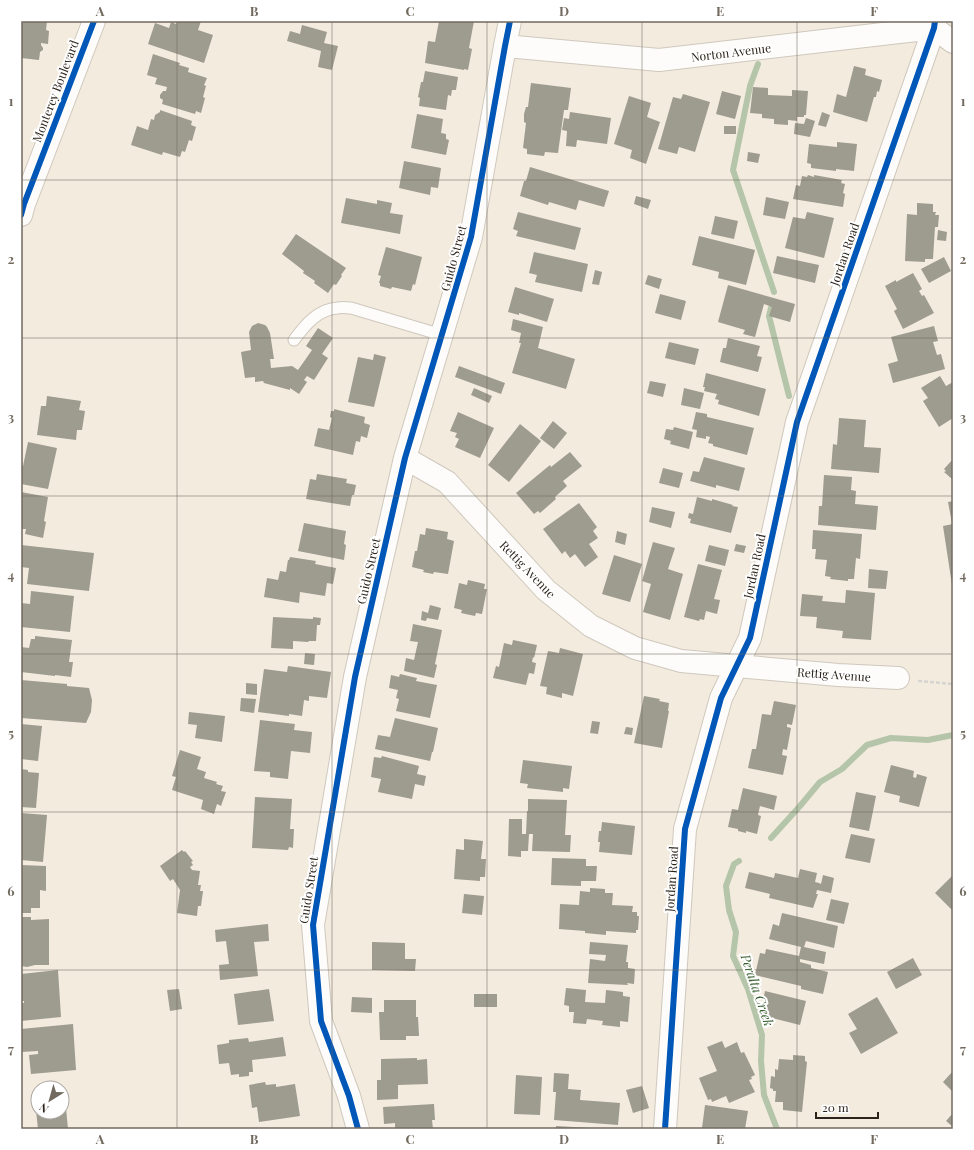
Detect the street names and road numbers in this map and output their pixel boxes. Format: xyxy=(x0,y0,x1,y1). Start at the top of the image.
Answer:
street label: Monterey Boulevard xyxy=(28,38,82,144)
street label: Norton Avenue xyxy=(690,39,772,65)
street label: Jordan Road xyxy=(825,220,862,289)
street label: Guido Street xyxy=(437,223,470,293)
street label: Jordan Road xyxy=(739,532,769,601)
street label: Guido Street xyxy=(353,535,384,606)
street label: Rettig Avenue xyxy=(497,537,559,601)
street label: Rettig Avenue xyxy=(797,663,871,685)
street label: Jordan Road xyxy=(661,846,681,913)
street label: Guido Street xyxy=(295,855,321,925)

